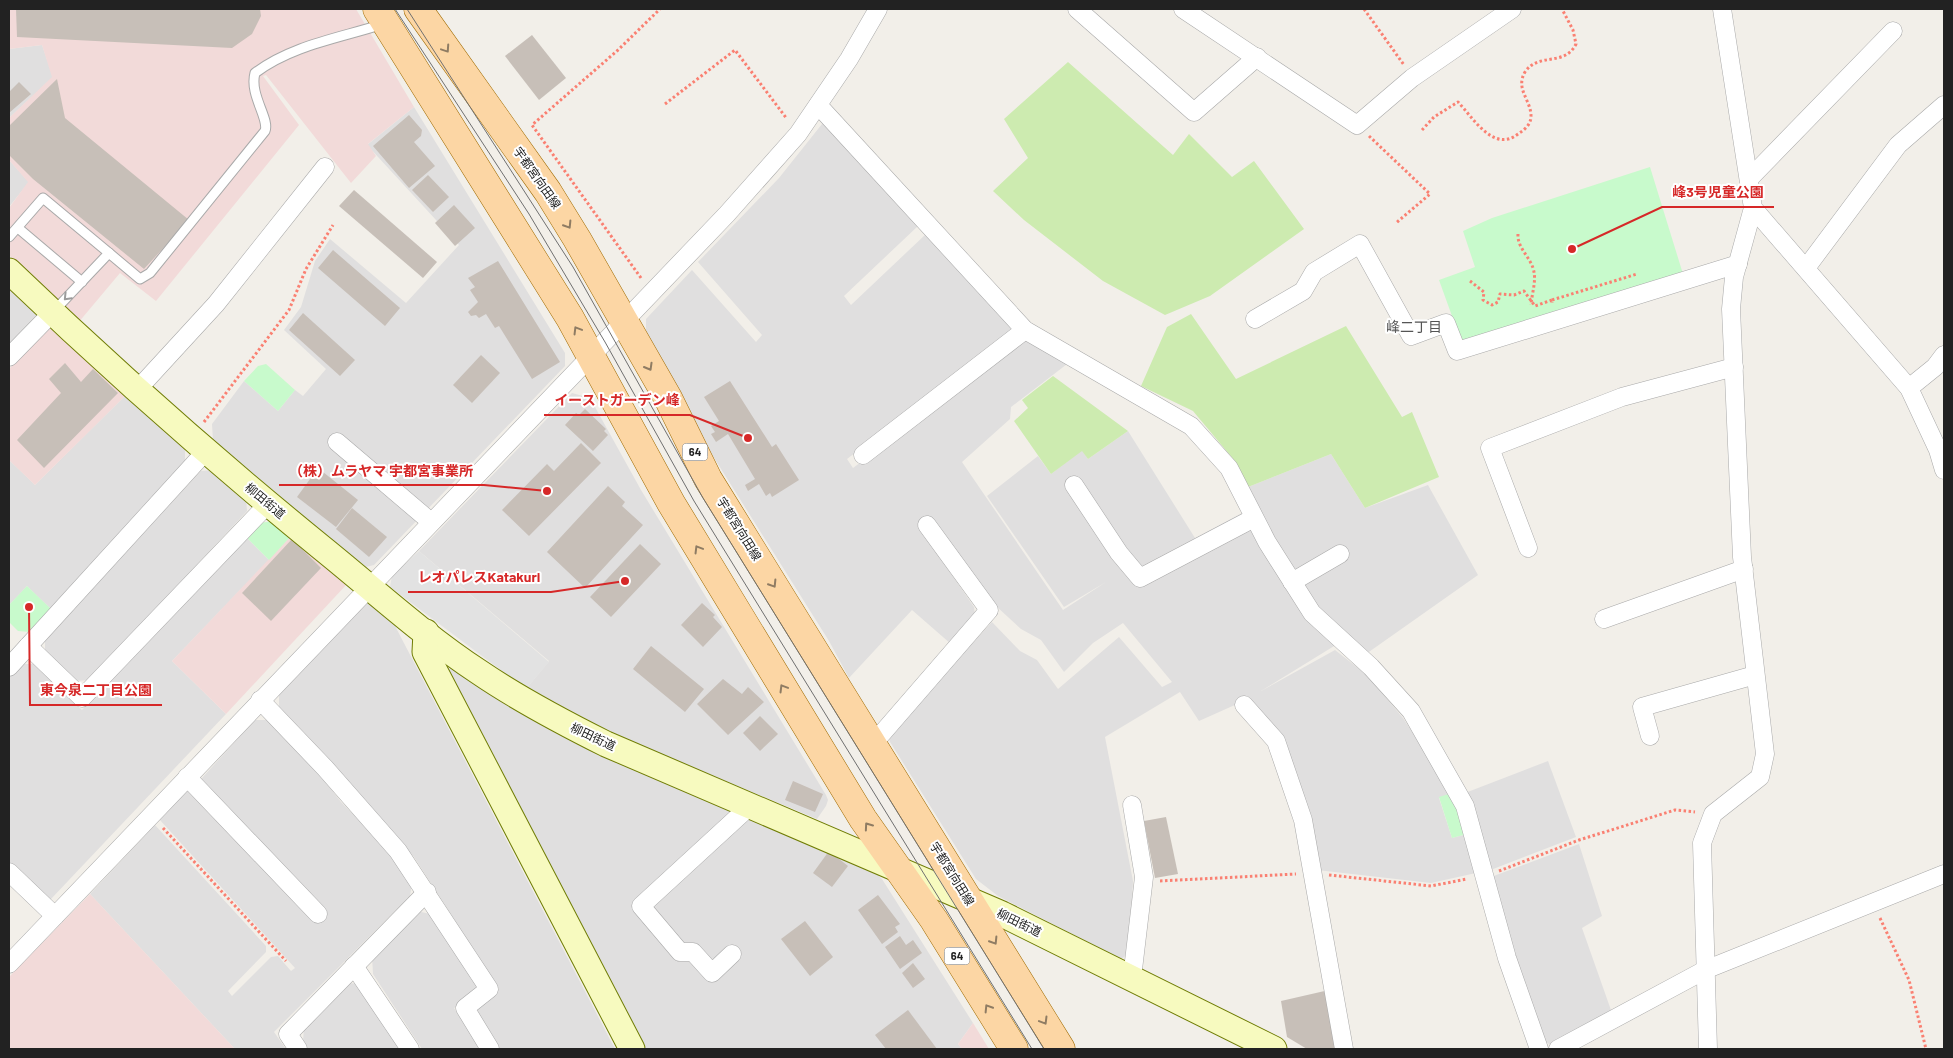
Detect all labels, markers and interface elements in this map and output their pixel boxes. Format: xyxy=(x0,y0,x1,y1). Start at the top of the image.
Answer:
one-way arrow xyxy=(440,43,449,53)
street label: 宇都宮向田線 xyxy=(511,144,564,211)
callout: 峰3号児童公園 xyxy=(1662,178,1774,207)
text: 峰3号児童公園 xyxy=(1672,183,1764,200)
one-way arrow xyxy=(562,220,572,229)
one-way arrow xyxy=(64,292,73,301)
district label: 峰二丁目 xyxy=(1386,318,1442,335)
one-way arrow xyxy=(574,327,584,336)
one-way arrow xyxy=(643,361,653,370)
callout: イーストガーデン峰 xyxy=(544,386,690,415)
text: イーストガーデン峰 xyxy=(554,391,680,408)
road number: 64 xyxy=(682,444,708,461)
callout: （株）ムラヤマ 宇都宮事業所 xyxy=(279,456,484,485)
text: （株）ムラヤマ 宇都宮事業所 xyxy=(289,462,473,479)
street label: 柳田街道 xyxy=(243,479,289,521)
street label: 宇都宮向田線 xyxy=(715,494,765,563)
one-way arrow xyxy=(695,545,705,554)
callout: レオパレスKatakuri xyxy=(408,563,551,592)
text: レオパレスKatakuri xyxy=(418,568,540,585)
one-way arrow xyxy=(766,578,776,587)
callout: 東今泉二丁目公園 xyxy=(30,676,162,705)
text: 東今泉二丁目公園 xyxy=(40,681,152,698)
one-way arrow xyxy=(779,684,789,693)
street label: 柳田街道 xyxy=(569,720,618,753)
one-way arrow xyxy=(865,822,874,832)
street label: 宇都宮向田線 xyxy=(928,839,978,908)
street label: 柳田街道 xyxy=(995,905,1044,939)
one-way arrow xyxy=(987,935,997,944)
road number: 64 xyxy=(944,948,970,964)
one-way arrow xyxy=(985,1004,995,1013)
one-way arrow xyxy=(1037,1016,1047,1025)

